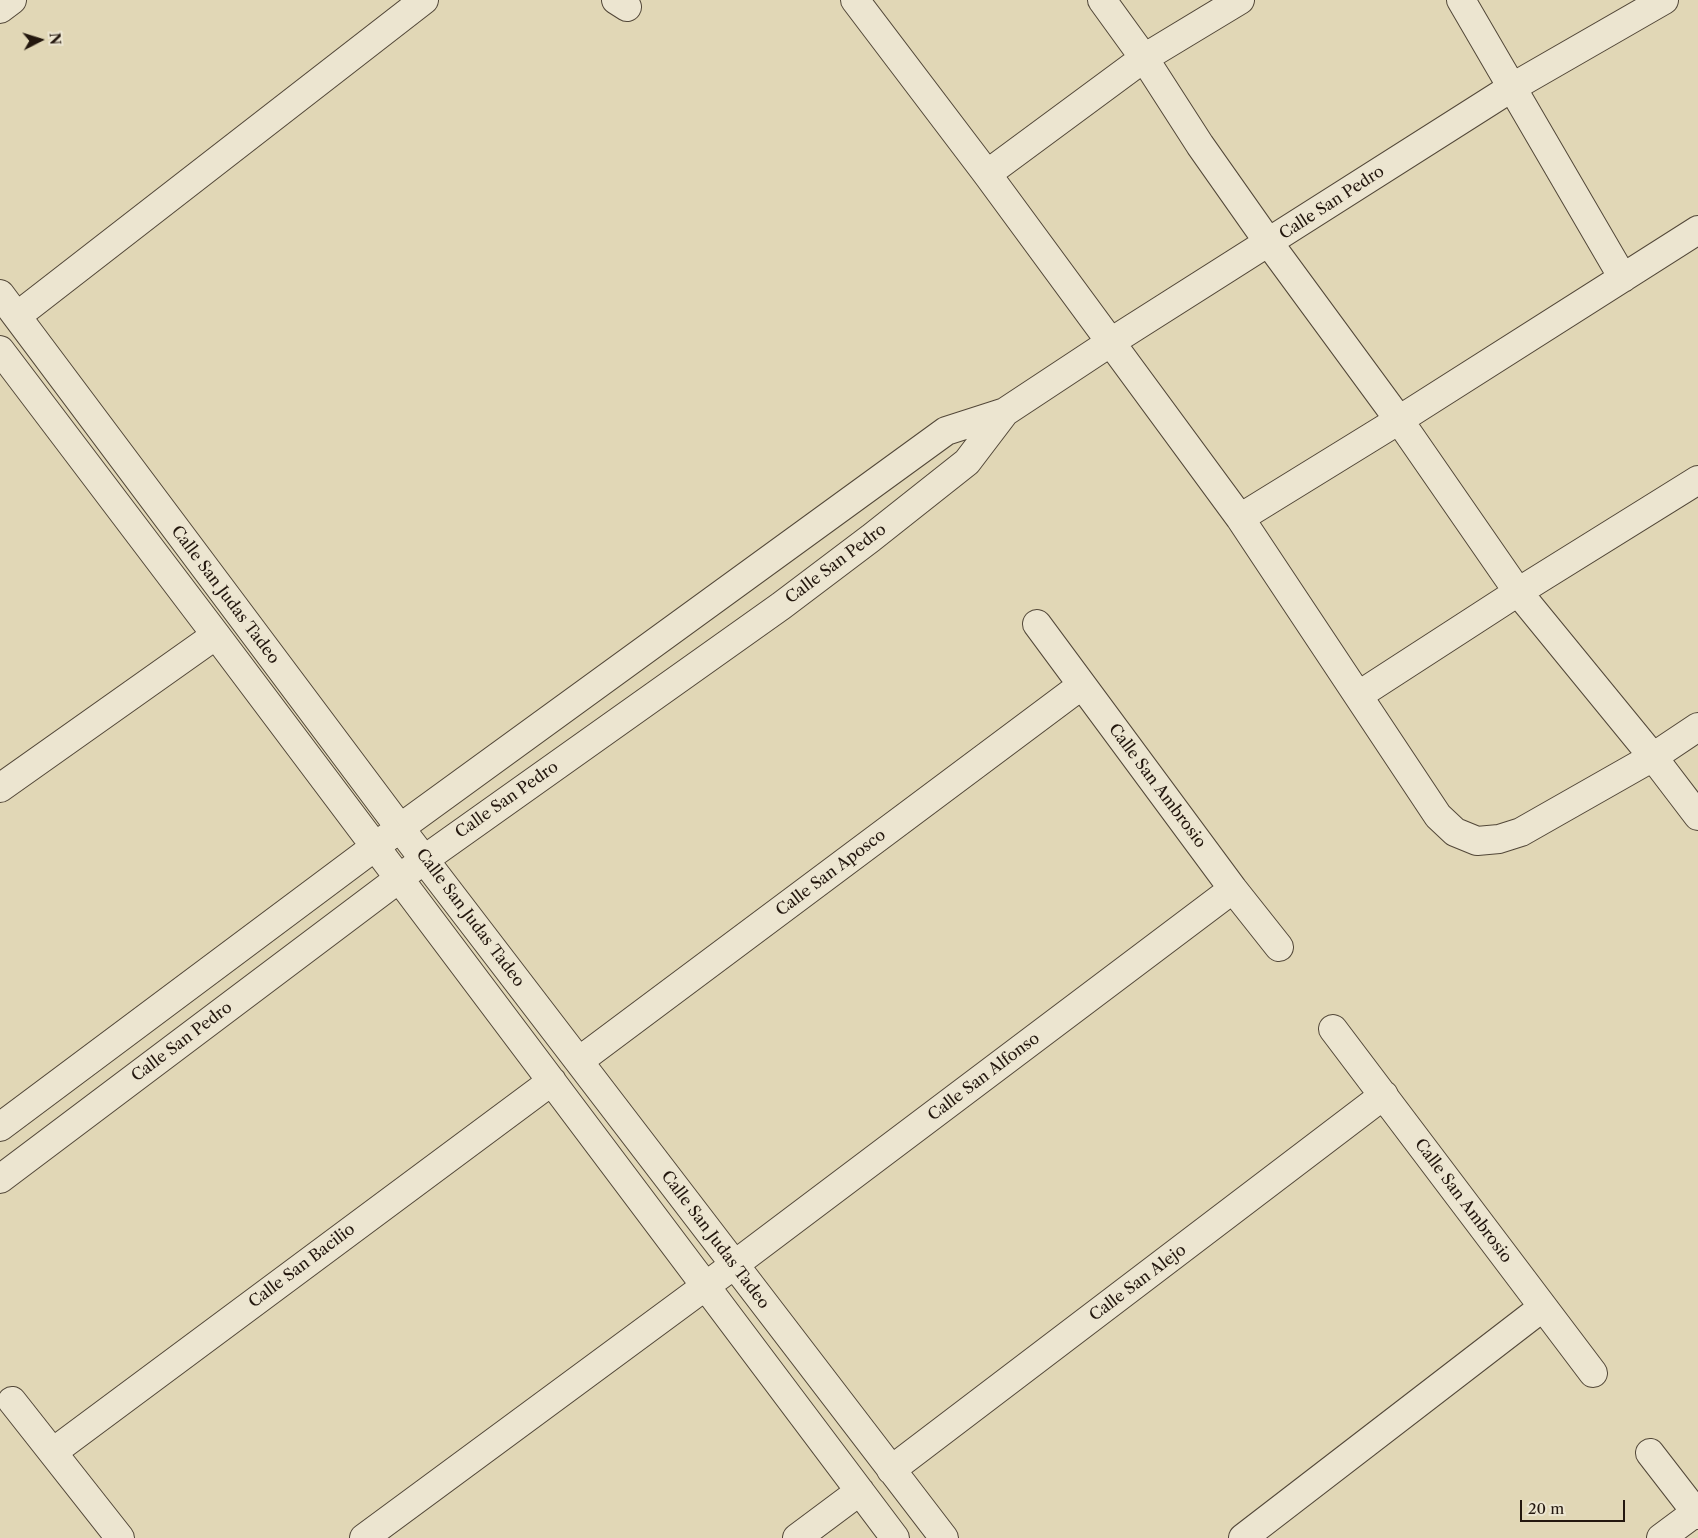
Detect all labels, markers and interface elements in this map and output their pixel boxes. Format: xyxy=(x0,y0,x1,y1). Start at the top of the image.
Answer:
north arrow xyxy=(15,15,65,65)
text: N xyxy=(45,32,64,46)
street label: Calle San Pedro xyxy=(1276,162,1388,244)
street label: Calle San Pedro xyxy=(782,520,890,608)
street label: Calle San Judas Tadeo xyxy=(167,522,283,668)
street label: Calle San Ambrosio xyxy=(1104,720,1210,852)
street label: Calle San Pedro xyxy=(452,757,562,843)
street label: Calle San Aposco xyxy=(772,825,890,921)
street label: Calle San Judas Tadeo xyxy=(412,845,528,991)
street label: Calle San Pedro xyxy=(128,998,236,1086)
street label: Calle San Alfonso xyxy=(925,1029,1043,1125)
street label: Calle San Ambrosio xyxy=(1410,1135,1516,1267)
street label: Calle San Judas Tadeo xyxy=(657,1167,773,1313)
street label: Calle San Bacilio xyxy=(245,1220,359,1312)
street label: Calle San Alejo xyxy=(1086,1241,1190,1325)
scale bar xyxy=(1523,1490,1628,1522)
text: 20 m xyxy=(1528,1499,1564,1518)

